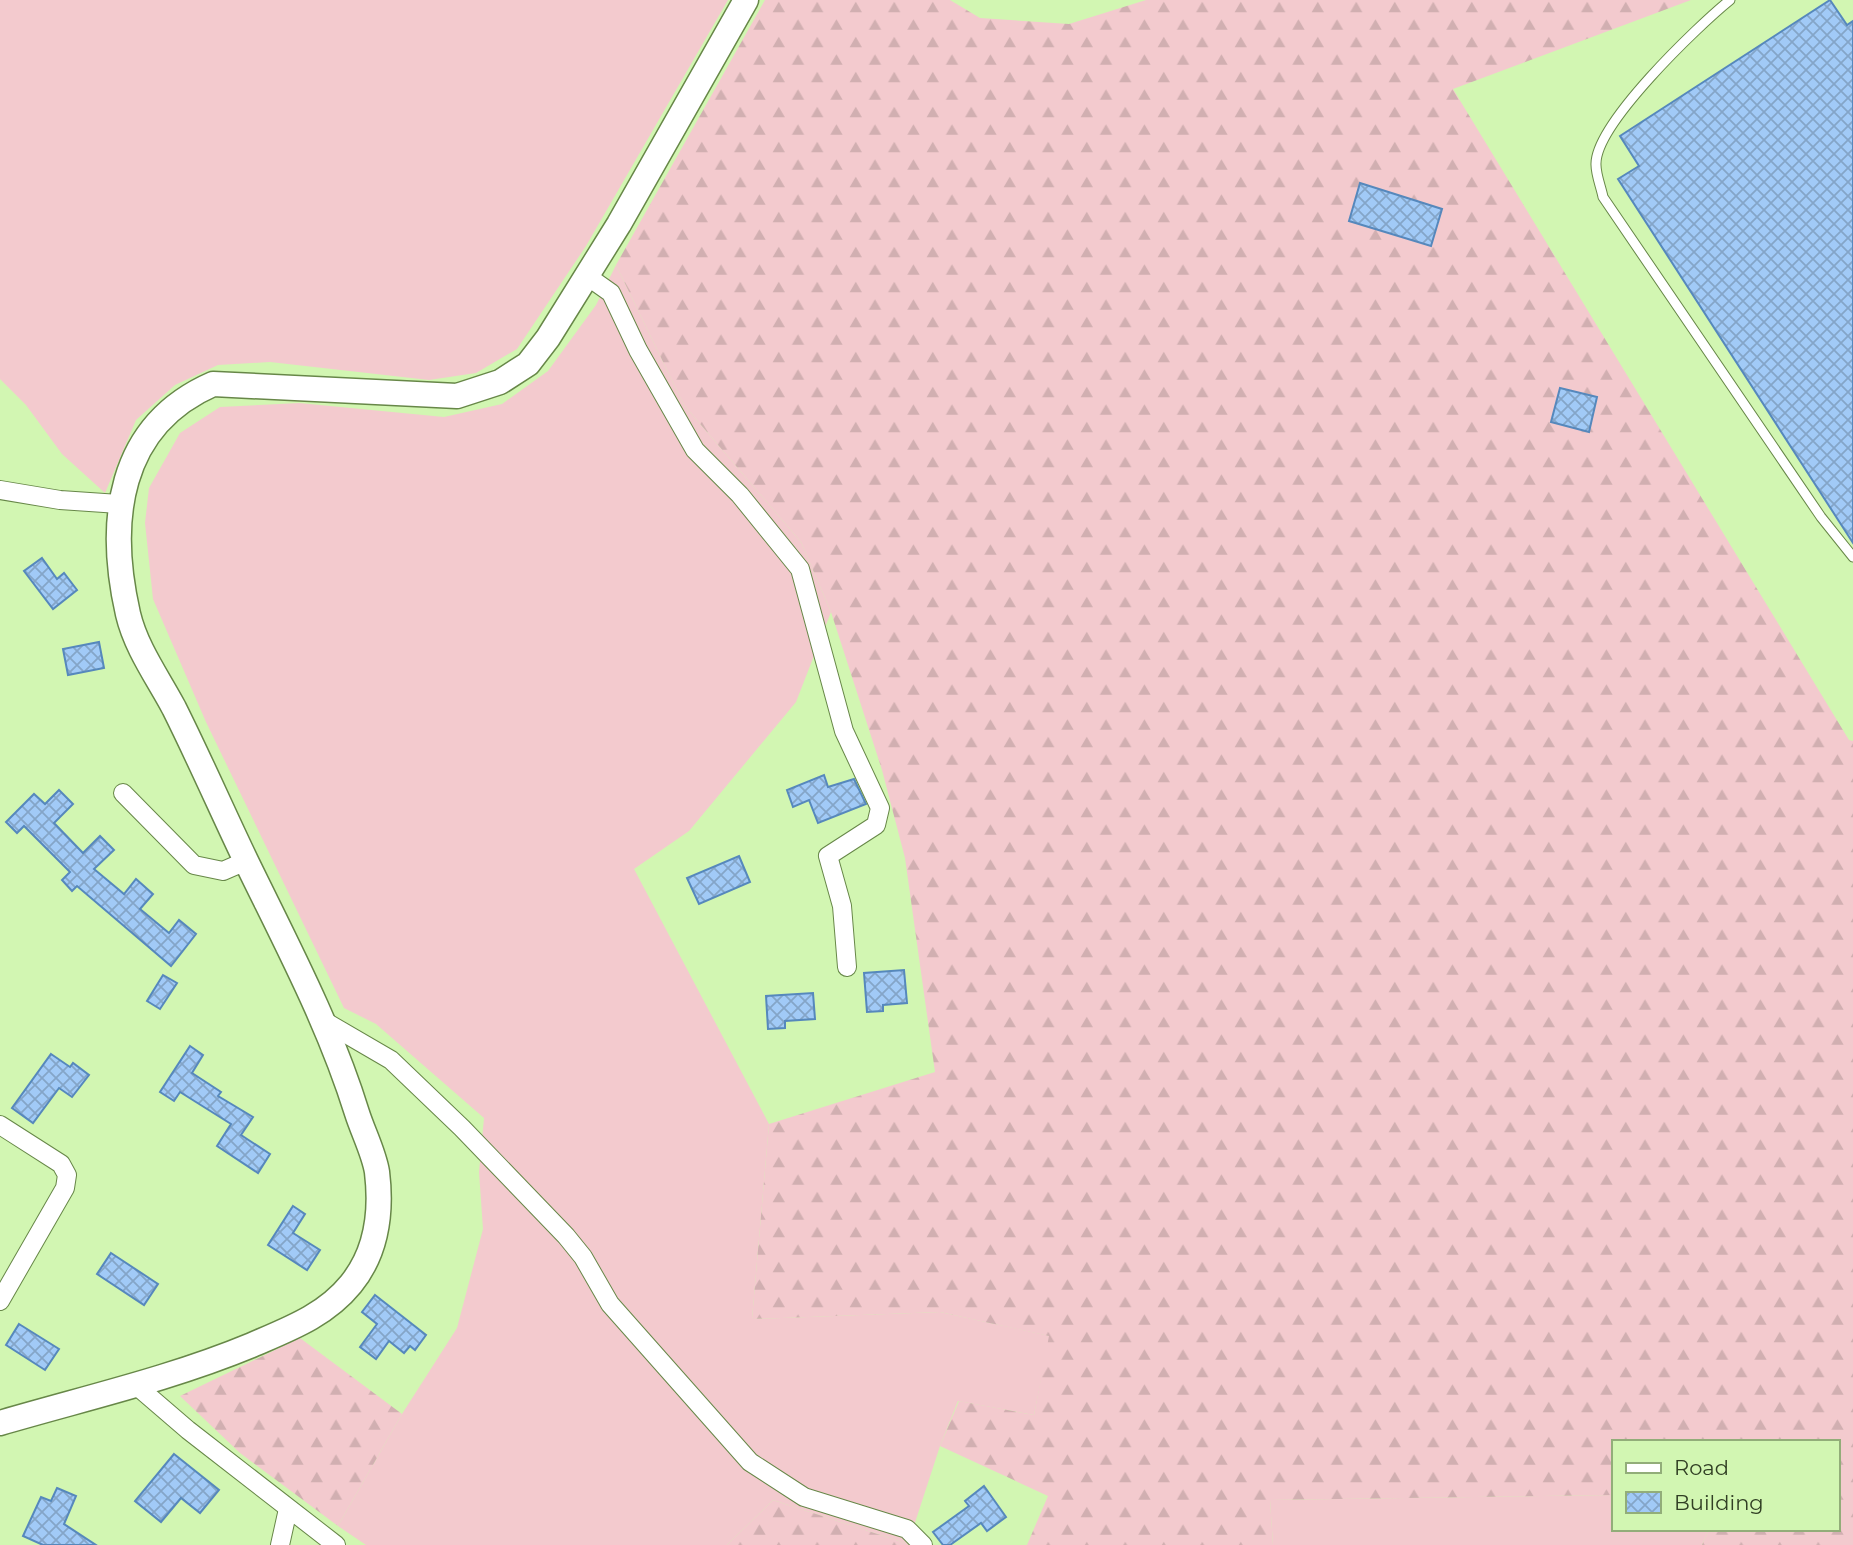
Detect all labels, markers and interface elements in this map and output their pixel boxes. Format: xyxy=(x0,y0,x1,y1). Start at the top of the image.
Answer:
legend xyxy=(1612,1440,1839,1531)
text: Road xyxy=(1674,1455,1729,1480)
text: Building xyxy=(1674,1490,1764,1515)

